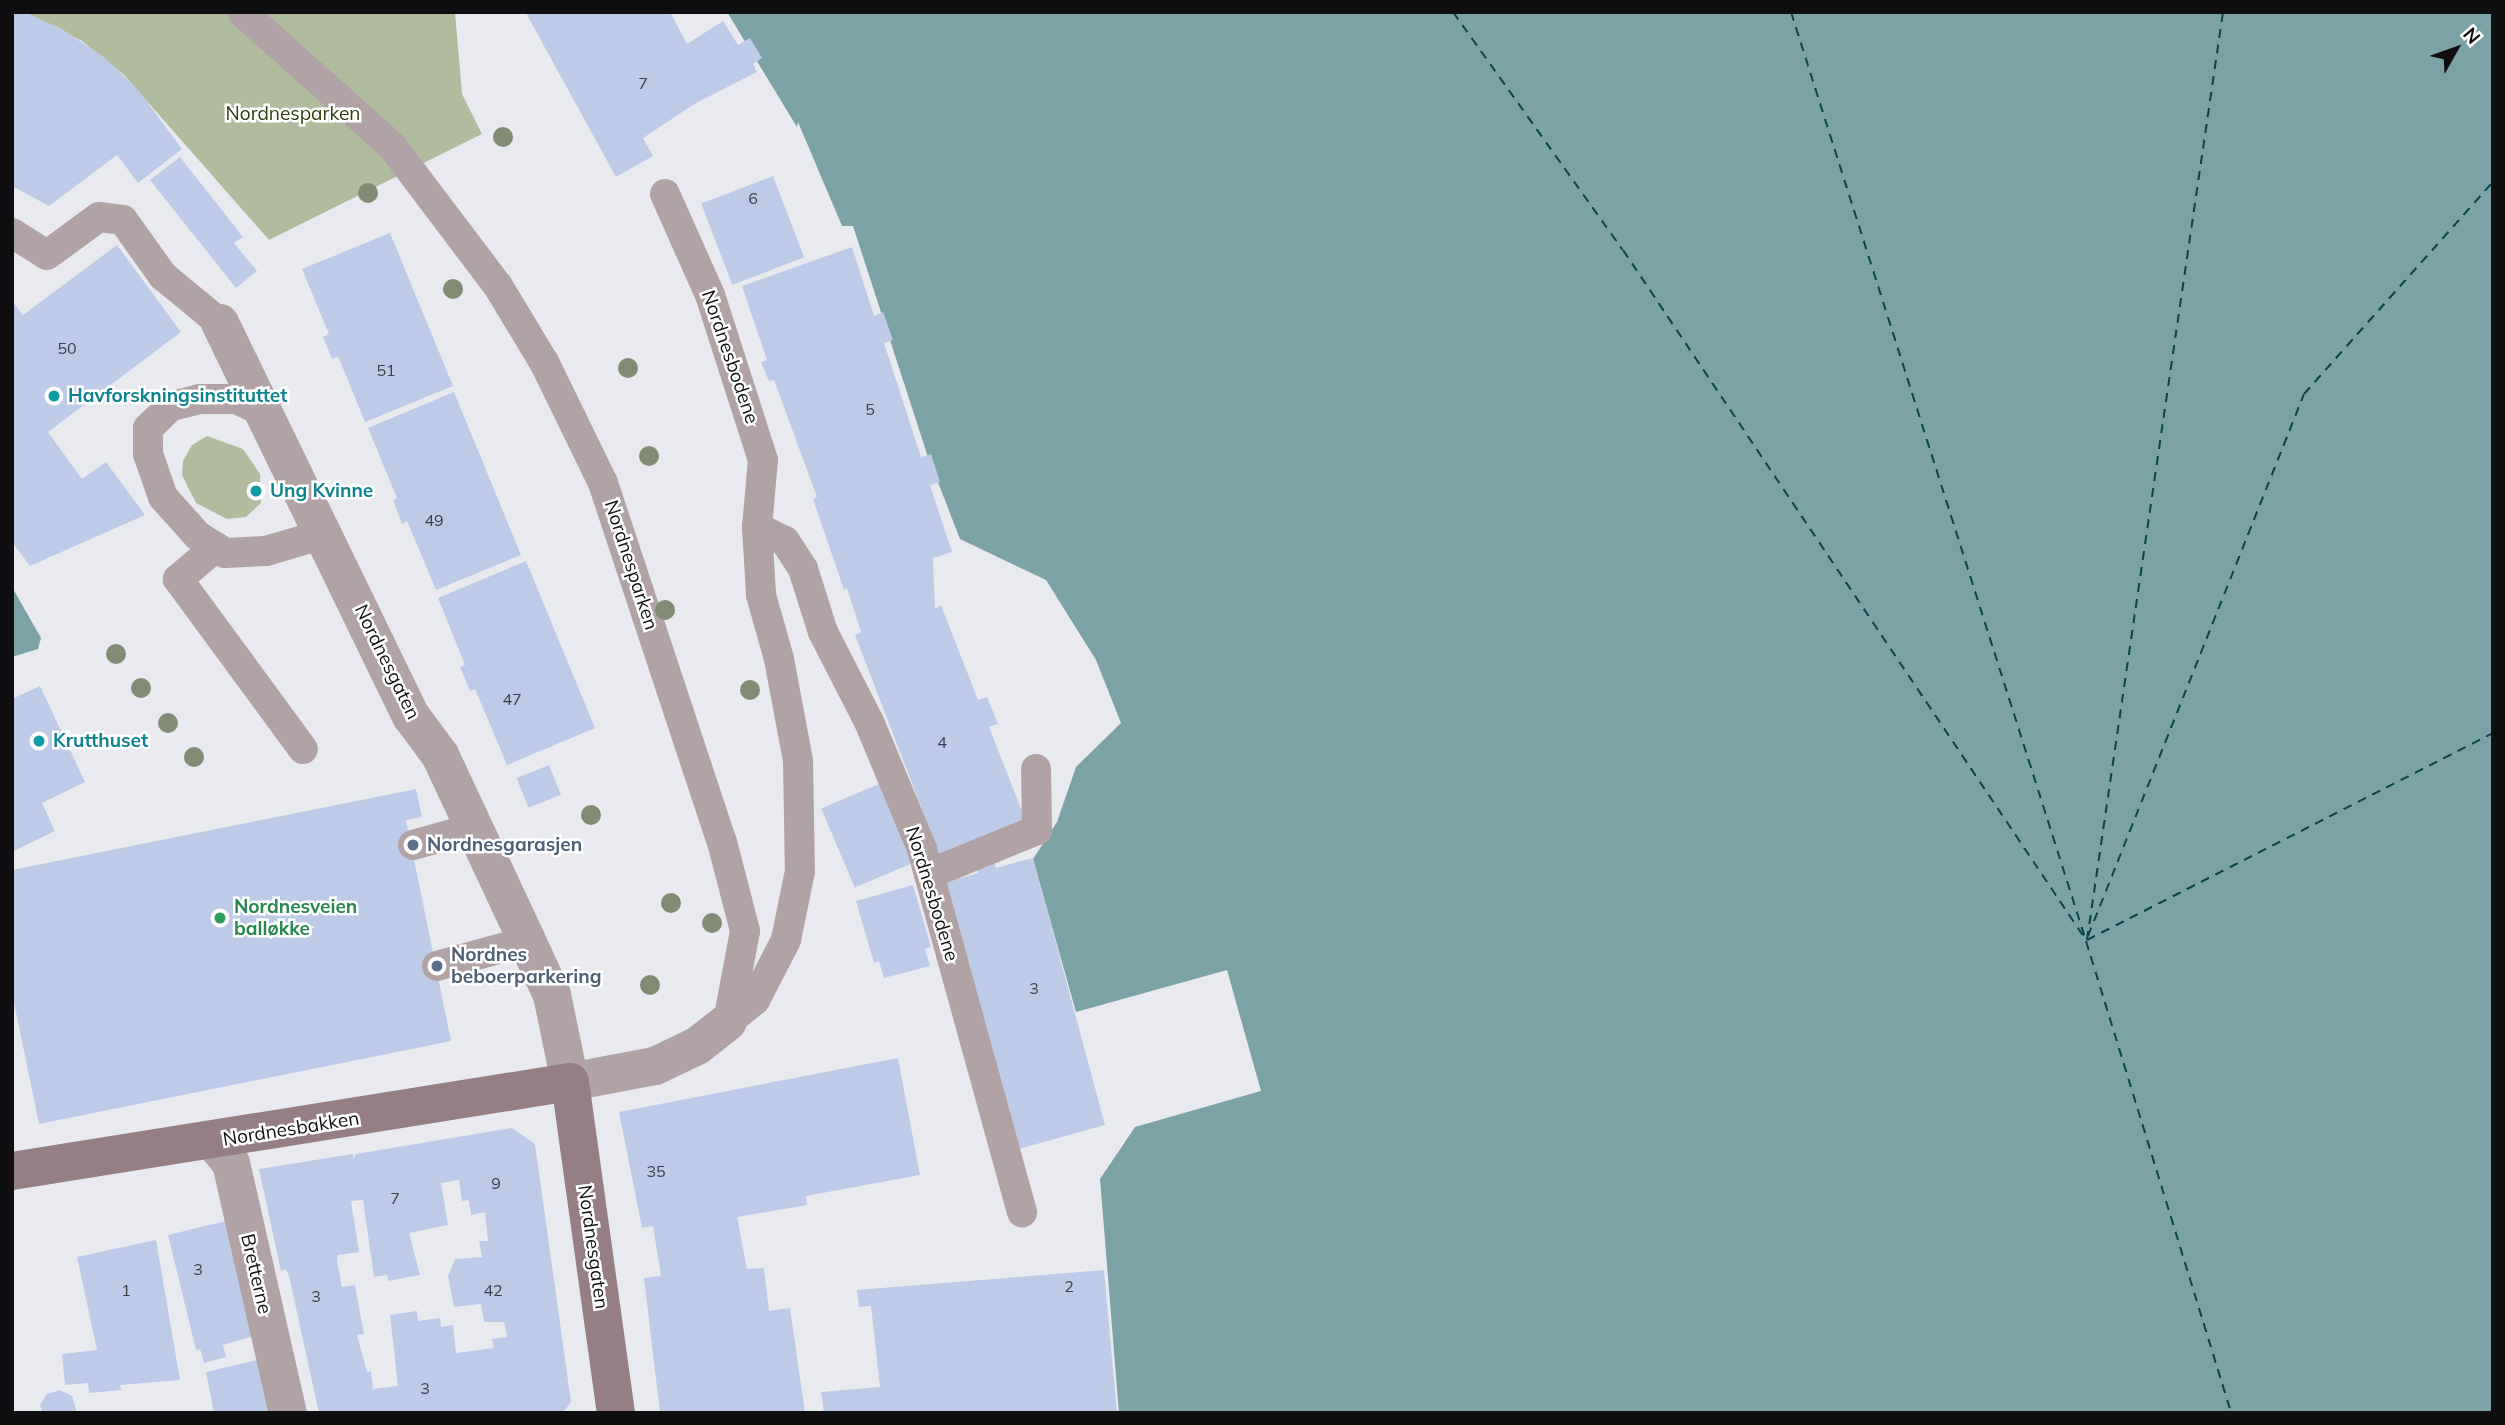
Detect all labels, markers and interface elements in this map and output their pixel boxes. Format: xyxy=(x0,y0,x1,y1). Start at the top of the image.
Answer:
north arrow xyxy=(2421,14,2491,84)
text: N xyxy=(2458,22,2486,49)
house number: 7 xyxy=(638,73,648,93)
park label: Nordnesparken xyxy=(226,103,360,125)
house number: 6 xyxy=(748,188,758,208)
street label: Nordnesbodene xyxy=(697,287,763,427)
house number: 50 xyxy=(57,338,77,358)
house number: 51 xyxy=(376,360,396,380)
place label: Havforskningsinstituttet xyxy=(68,385,287,407)
marker: Havforskningsinstituttet xyxy=(46,388,62,404)
house number: 5 xyxy=(865,399,875,419)
place label: Ung Kvinne xyxy=(270,480,373,502)
marker: Ung Kvinne xyxy=(248,483,264,499)
street label: Nordnesparken xyxy=(599,497,663,633)
house number: 49 xyxy=(424,510,444,530)
street label: Nordnesgaten xyxy=(349,601,425,723)
house number: 47 xyxy=(502,689,522,709)
place label: Krutthuset xyxy=(53,730,148,752)
house number: 4 xyxy=(937,732,947,752)
marker: Krutthuset xyxy=(31,733,47,749)
street label: Nordnesbodene xyxy=(901,824,963,964)
place label: Nordnesgarasjen xyxy=(427,834,582,856)
marker: Nordnesgarasjen xyxy=(405,837,421,853)
place label: Nordnesveien balløkke xyxy=(234,896,357,940)
marker: Nordnesveien balløkke xyxy=(212,910,228,926)
place label: Nordnes beboerparkering xyxy=(451,944,602,988)
marker: Nordnes beboerparkering xyxy=(429,958,445,974)
house number: 3 xyxy=(1029,978,1039,998)
street label: Nordnesbakken xyxy=(221,1107,361,1151)
house number: 35 xyxy=(646,1161,666,1181)
house number: 9 xyxy=(491,1173,501,1193)
street label: Nordnesgaten xyxy=(573,1184,613,1310)
house number: 7 xyxy=(390,1188,400,1208)
street label: Bretterne xyxy=(236,1232,276,1316)
house number: 3 xyxy=(193,1259,203,1279)
house number: 2 xyxy=(1064,1276,1074,1296)
house number: 1 xyxy=(121,1280,131,1300)
house number: 42 xyxy=(483,1280,503,1300)
house number: 3 xyxy=(311,1286,321,1306)
house number: 3 xyxy=(420,1378,430,1398)

